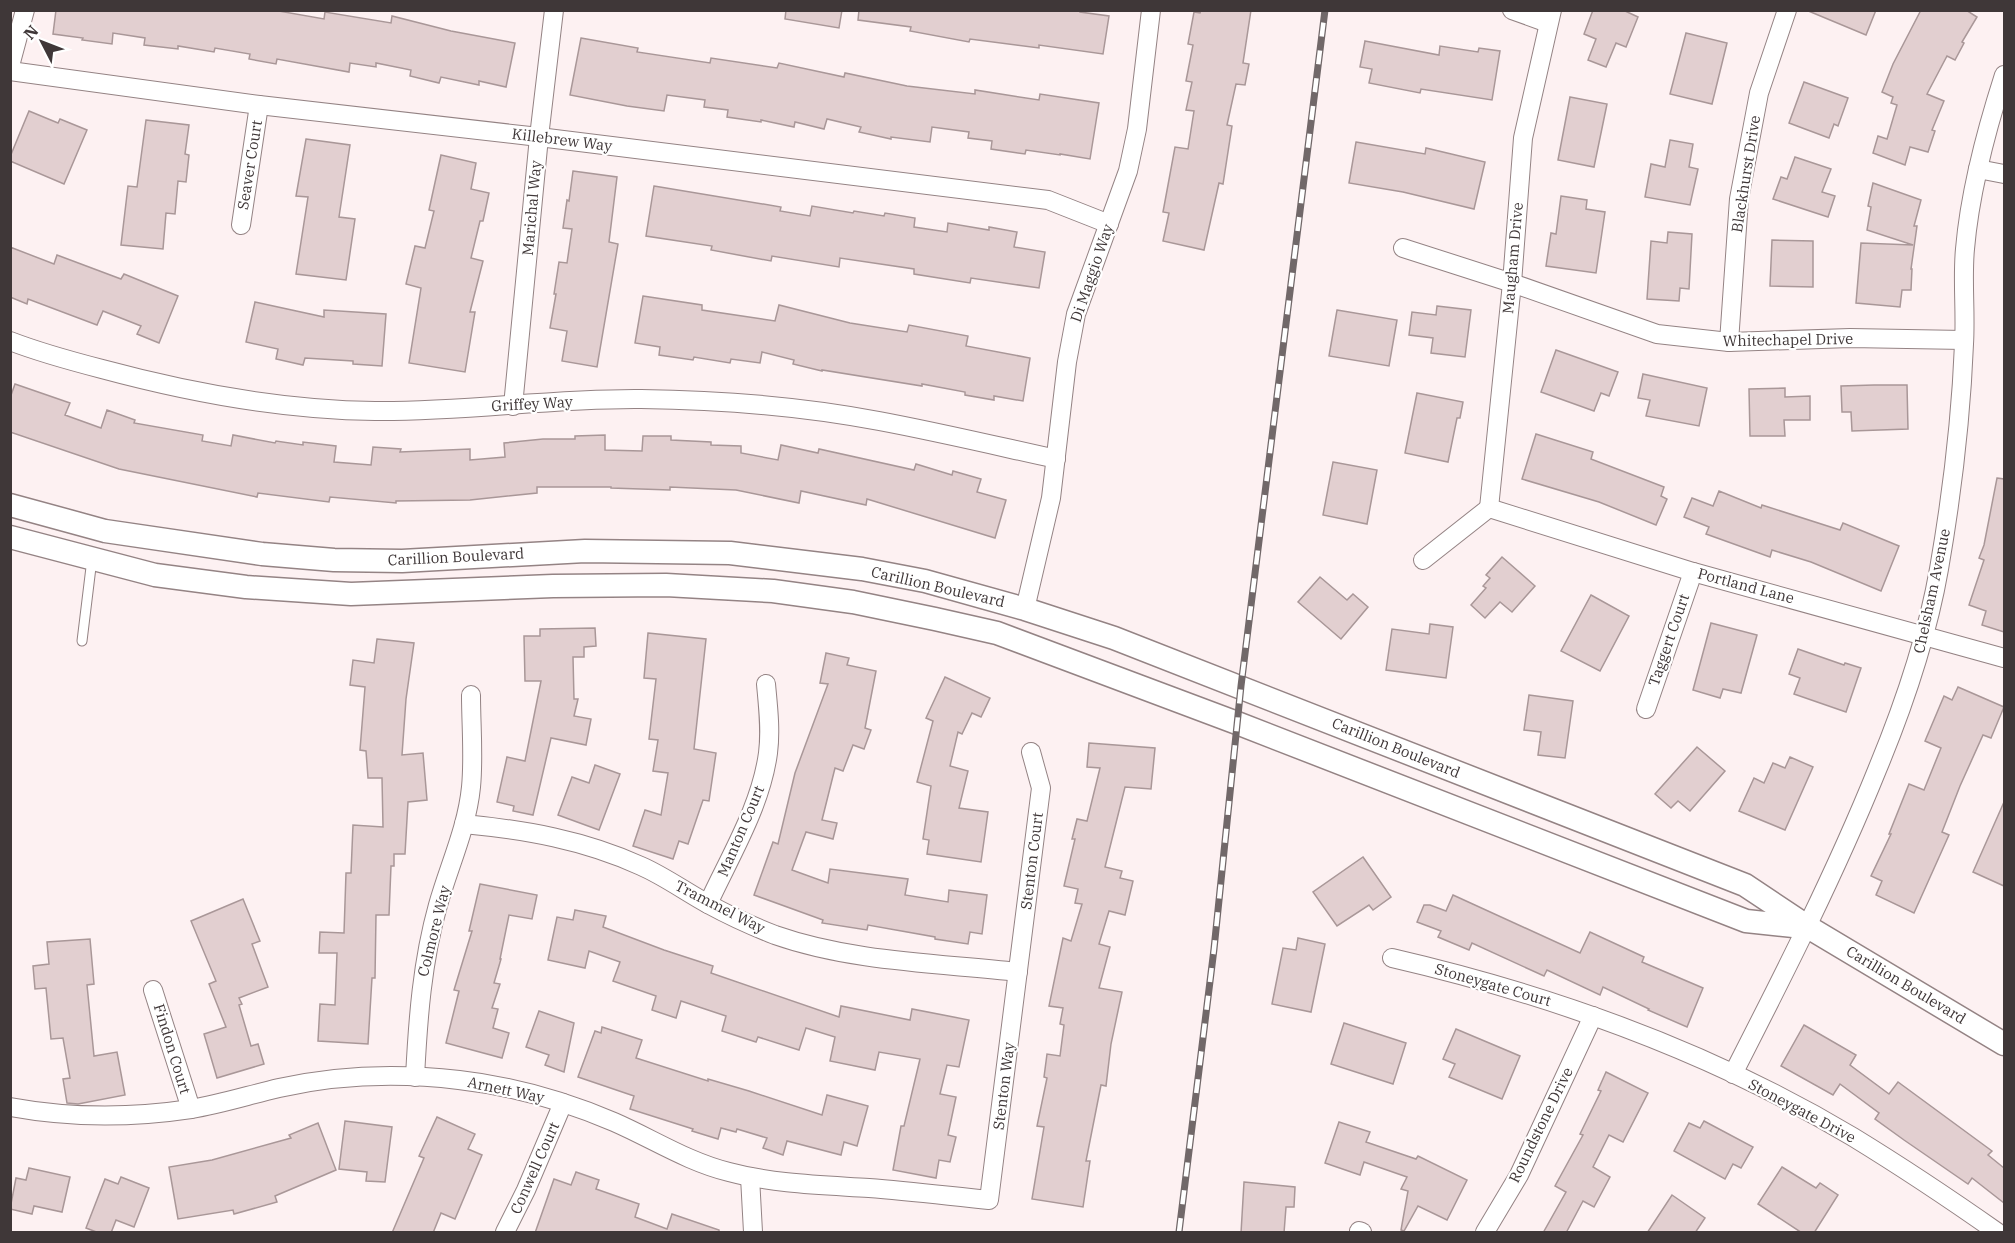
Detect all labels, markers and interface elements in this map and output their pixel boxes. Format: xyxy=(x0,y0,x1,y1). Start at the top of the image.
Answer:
north arrow xyxy=(12,12,72,72)
text: N xyxy=(19,21,43,43)
street label: Blackhurst Drive xyxy=(1727,114,1764,234)
street label: Seaver Court xyxy=(233,119,266,211)
street label: Killebrew Way xyxy=(511,124,613,155)
street label: Marichal Way xyxy=(518,160,545,256)
street label: Maugham Drive xyxy=(1498,201,1527,314)
street label: Di Maggio Way xyxy=(1066,221,1117,324)
street label: Whitechapel Drive xyxy=(1723,329,1853,350)
street label: Griffey Way xyxy=(491,392,573,415)
street label: Chelsham Avenue xyxy=(1909,527,1954,655)
street label: Carillion Boulevard xyxy=(387,543,525,570)
street label: Carillion Boulevard xyxy=(869,562,1007,611)
street label: Portland Lane xyxy=(1696,563,1797,608)
street label: Taggert Court xyxy=(1644,591,1693,689)
street label: Carillion Boulevard xyxy=(1329,713,1463,782)
street label: Manton Court xyxy=(713,782,768,879)
street label: Stenton Court xyxy=(1016,811,1047,911)
street label: Trammel Way xyxy=(672,876,768,937)
street label: Colmore Way xyxy=(413,883,454,978)
street label: Carillion Boulevard xyxy=(1843,941,1970,1028)
street label: Stoneygate Court xyxy=(1433,959,1554,1010)
street label: Findon Court xyxy=(150,1001,195,1096)
street label: Stenton Way xyxy=(989,1041,1018,1131)
street label: Roundstone Drive xyxy=(1504,1064,1577,1186)
street label: Arnett Way xyxy=(466,1072,546,1107)
street label: Stoneygate Drive xyxy=(1745,1074,1859,1147)
street label: Conwell Court xyxy=(506,1119,563,1217)

